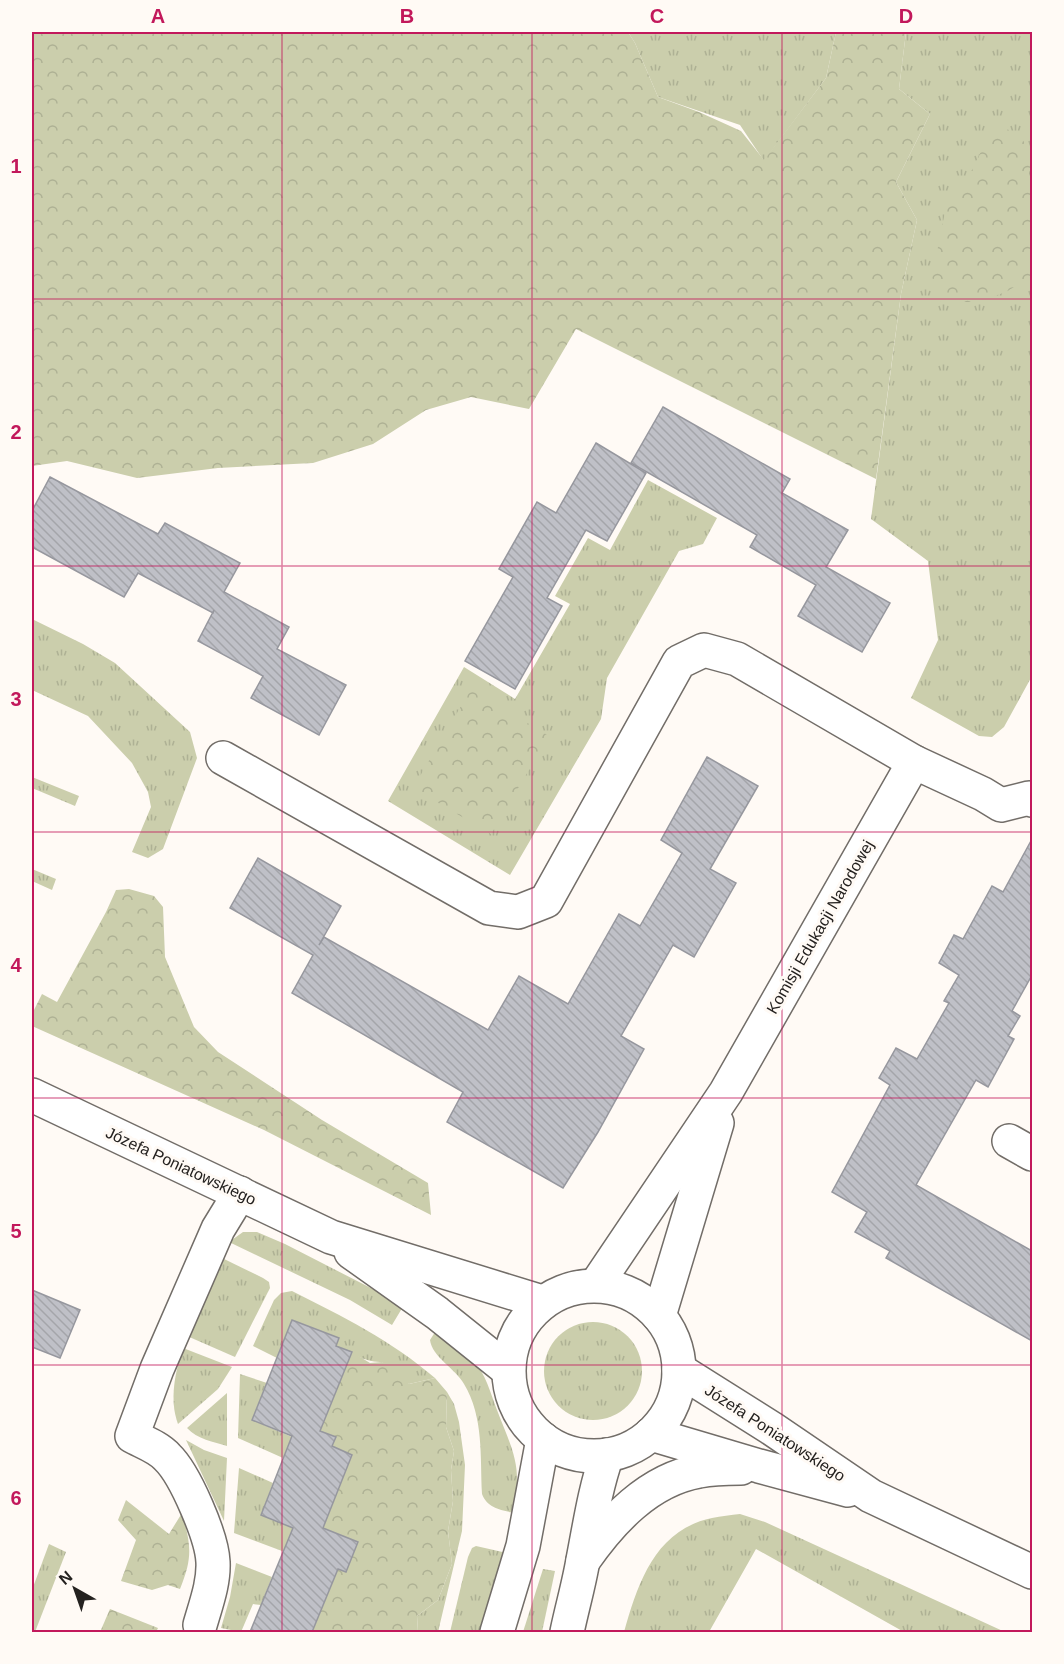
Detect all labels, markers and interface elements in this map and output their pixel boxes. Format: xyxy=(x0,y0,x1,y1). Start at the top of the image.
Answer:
text: A xyxy=(151,5,165,27)
text: B xyxy=(400,5,414,27)
text: C xyxy=(650,5,664,27)
text: D xyxy=(899,5,913,27)
text: 1 xyxy=(10,155,22,177)
text: 2 xyxy=(10,421,22,443)
text: 3 xyxy=(10,688,22,710)
street label: Komisji Edukacji Narodowej xyxy=(763,837,877,1017)
text: 4 xyxy=(10,954,22,976)
street label: Józefa Poniatowskiego xyxy=(103,1124,259,1208)
text: 5 xyxy=(10,1220,22,1242)
street label: Józefa Poniatowskiego xyxy=(702,1381,848,1485)
text: 6 xyxy=(10,1487,22,1509)
north arrow xyxy=(45,1559,105,1619)
text: N xyxy=(56,1568,76,1588)

